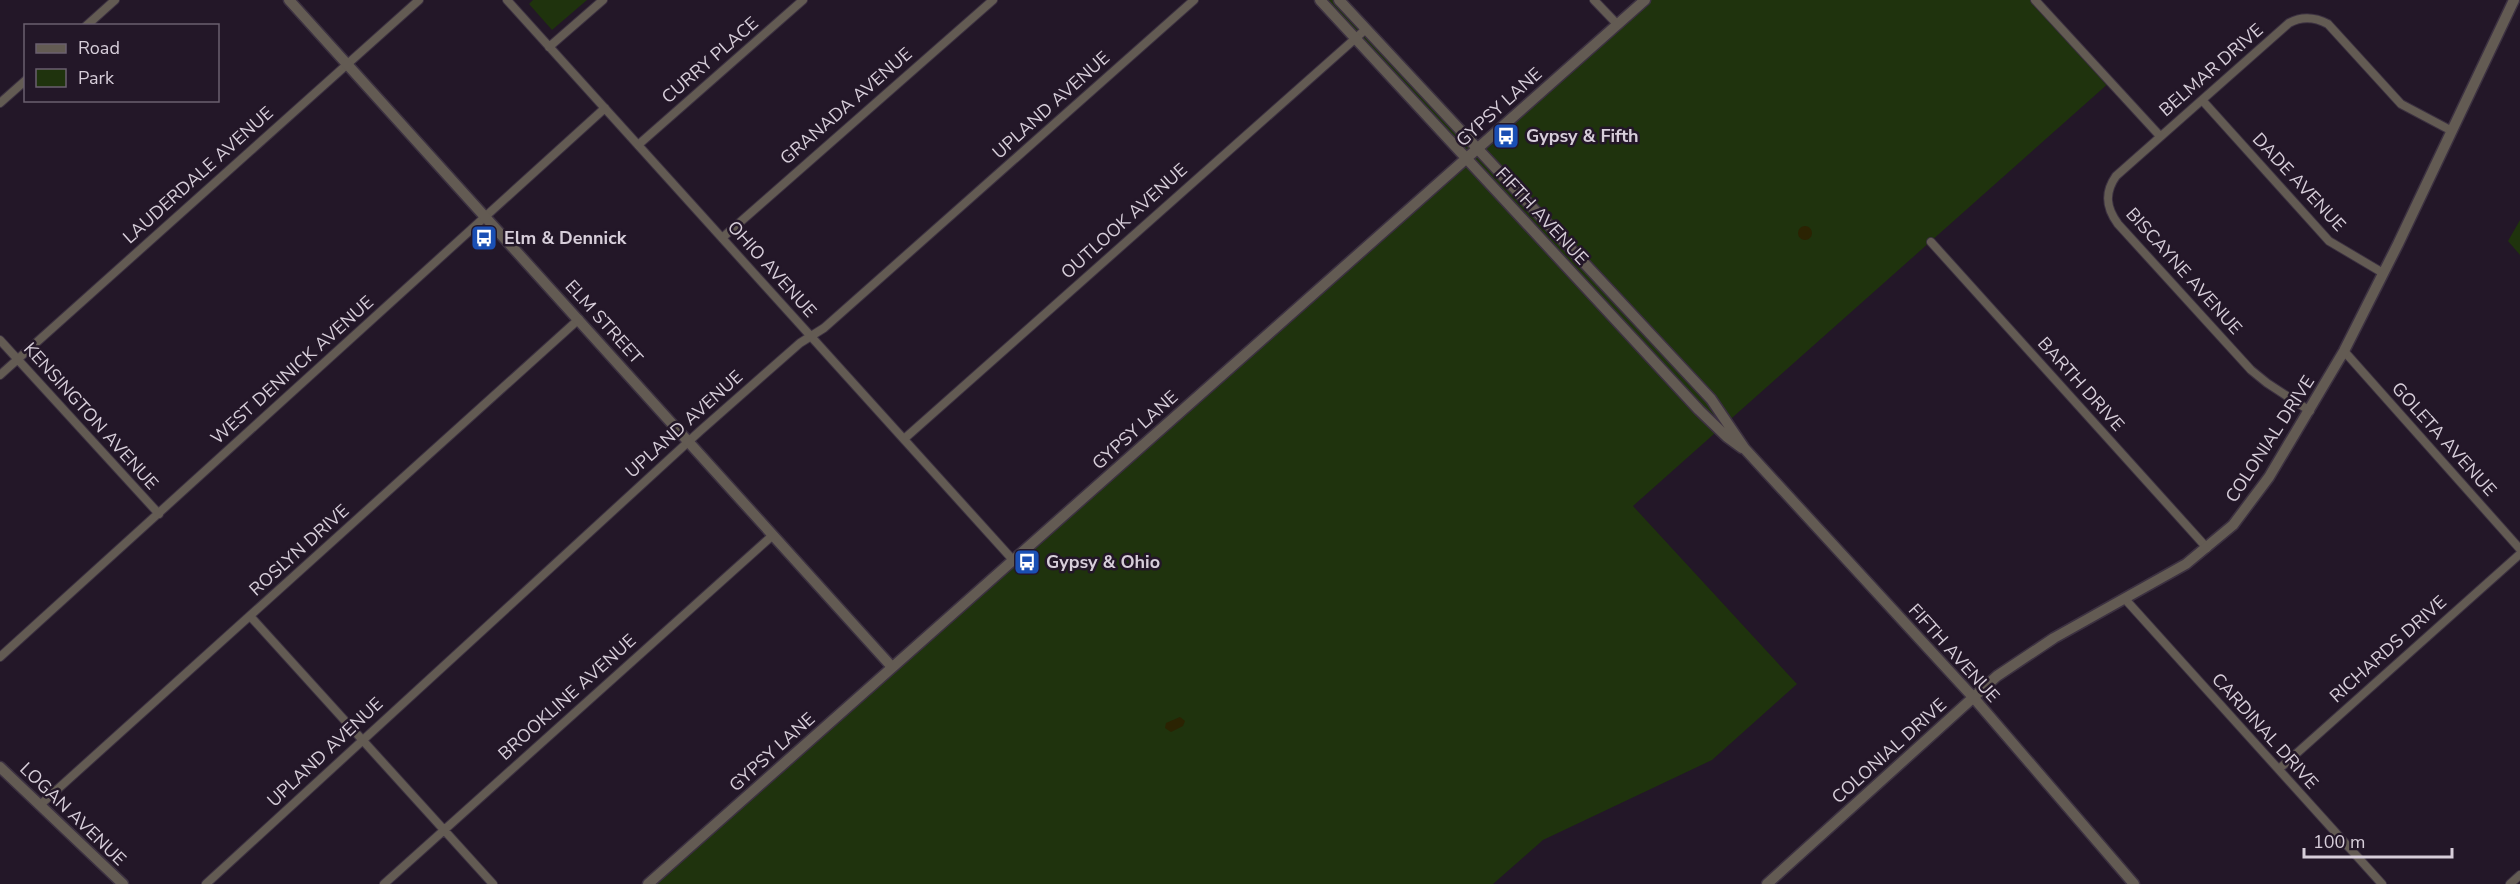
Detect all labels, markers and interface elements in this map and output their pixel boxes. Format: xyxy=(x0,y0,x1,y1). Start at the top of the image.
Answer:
street label: CURRY PLACE xyxy=(657,11,763,109)
street label: BELMAR DRIVE xyxy=(2154,18,2268,122)
legend xyxy=(24,24,219,102)
text: Road xyxy=(78,36,120,60)
street label: GRANADA AVENUE xyxy=(775,42,917,170)
street label: UPLAND AVENUE xyxy=(987,46,1115,164)
street label: GYPSY LANE xyxy=(1451,62,1547,152)
text: Park xyxy=(78,66,115,90)
street label: LAUDERDALE AVENUE xyxy=(118,101,278,249)
bus stop icon: Gypsy & Fifth xyxy=(1491,121,1521,151)
place label: Gypsy & Fifth xyxy=(1526,124,1639,148)
street label: DADE AVENUE xyxy=(2247,127,2351,237)
street label: OUTLOOK AVENUE xyxy=(1056,158,1192,284)
street label: FIFTH AVENUE xyxy=(1490,162,1594,270)
street label: BISCAYNE AVENUE xyxy=(2121,202,2247,340)
street label: OHIO AVENUE xyxy=(722,215,822,323)
bus stop icon: Elm & Dennick xyxy=(469,223,499,253)
place label: Elm & Dennick xyxy=(504,226,627,250)
street label: ELM STREET xyxy=(560,275,648,369)
street label: WEST DENNICK AVENUE xyxy=(205,290,379,450)
street label: BARTH DRIVE xyxy=(2032,332,2130,436)
street label: KENSINGTON AVENUE xyxy=(18,337,164,495)
street label: UPLAND AVENUE xyxy=(620,365,748,483)
street label: COLONIAL DRIVE xyxy=(2220,371,2320,507)
street label: GOLETA AVENUE xyxy=(2386,377,2502,501)
street label: GYPSY LANE xyxy=(1087,385,1183,475)
street label: ROSLYN DRIVE xyxy=(244,499,354,601)
bus stop icon: Gypsy & Ohio xyxy=(1012,547,1042,577)
place label: Gypsy & Ohio xyxy=(1046,550,1160,574)
street label: RICHARDS DRIVE xyxy=(2324,590,2452,708)
street label: FIFTH AVENUE xyxy=(1903,598,2005,708)
street label: BROOKLINE AVENUE xyxy=(493,629,641,765)
street label: CARDINAL DRIVE xyxy=(2206,668,2324,794)
street label: UPLAND AVENUE xyxy=(262,692,388,812)
street label: COLONIAL DRIVE xyxy=(1826,693,1952,809)
street label: GYPSY LANE xyxy=(724,707,820,797)
street label: LOGAN AVENUE xyxy=(15,757,131,871)
scale bar xyxy=(2304,821,2452,859)
text: 100 m xyxy=(2313,830,2365,854)

